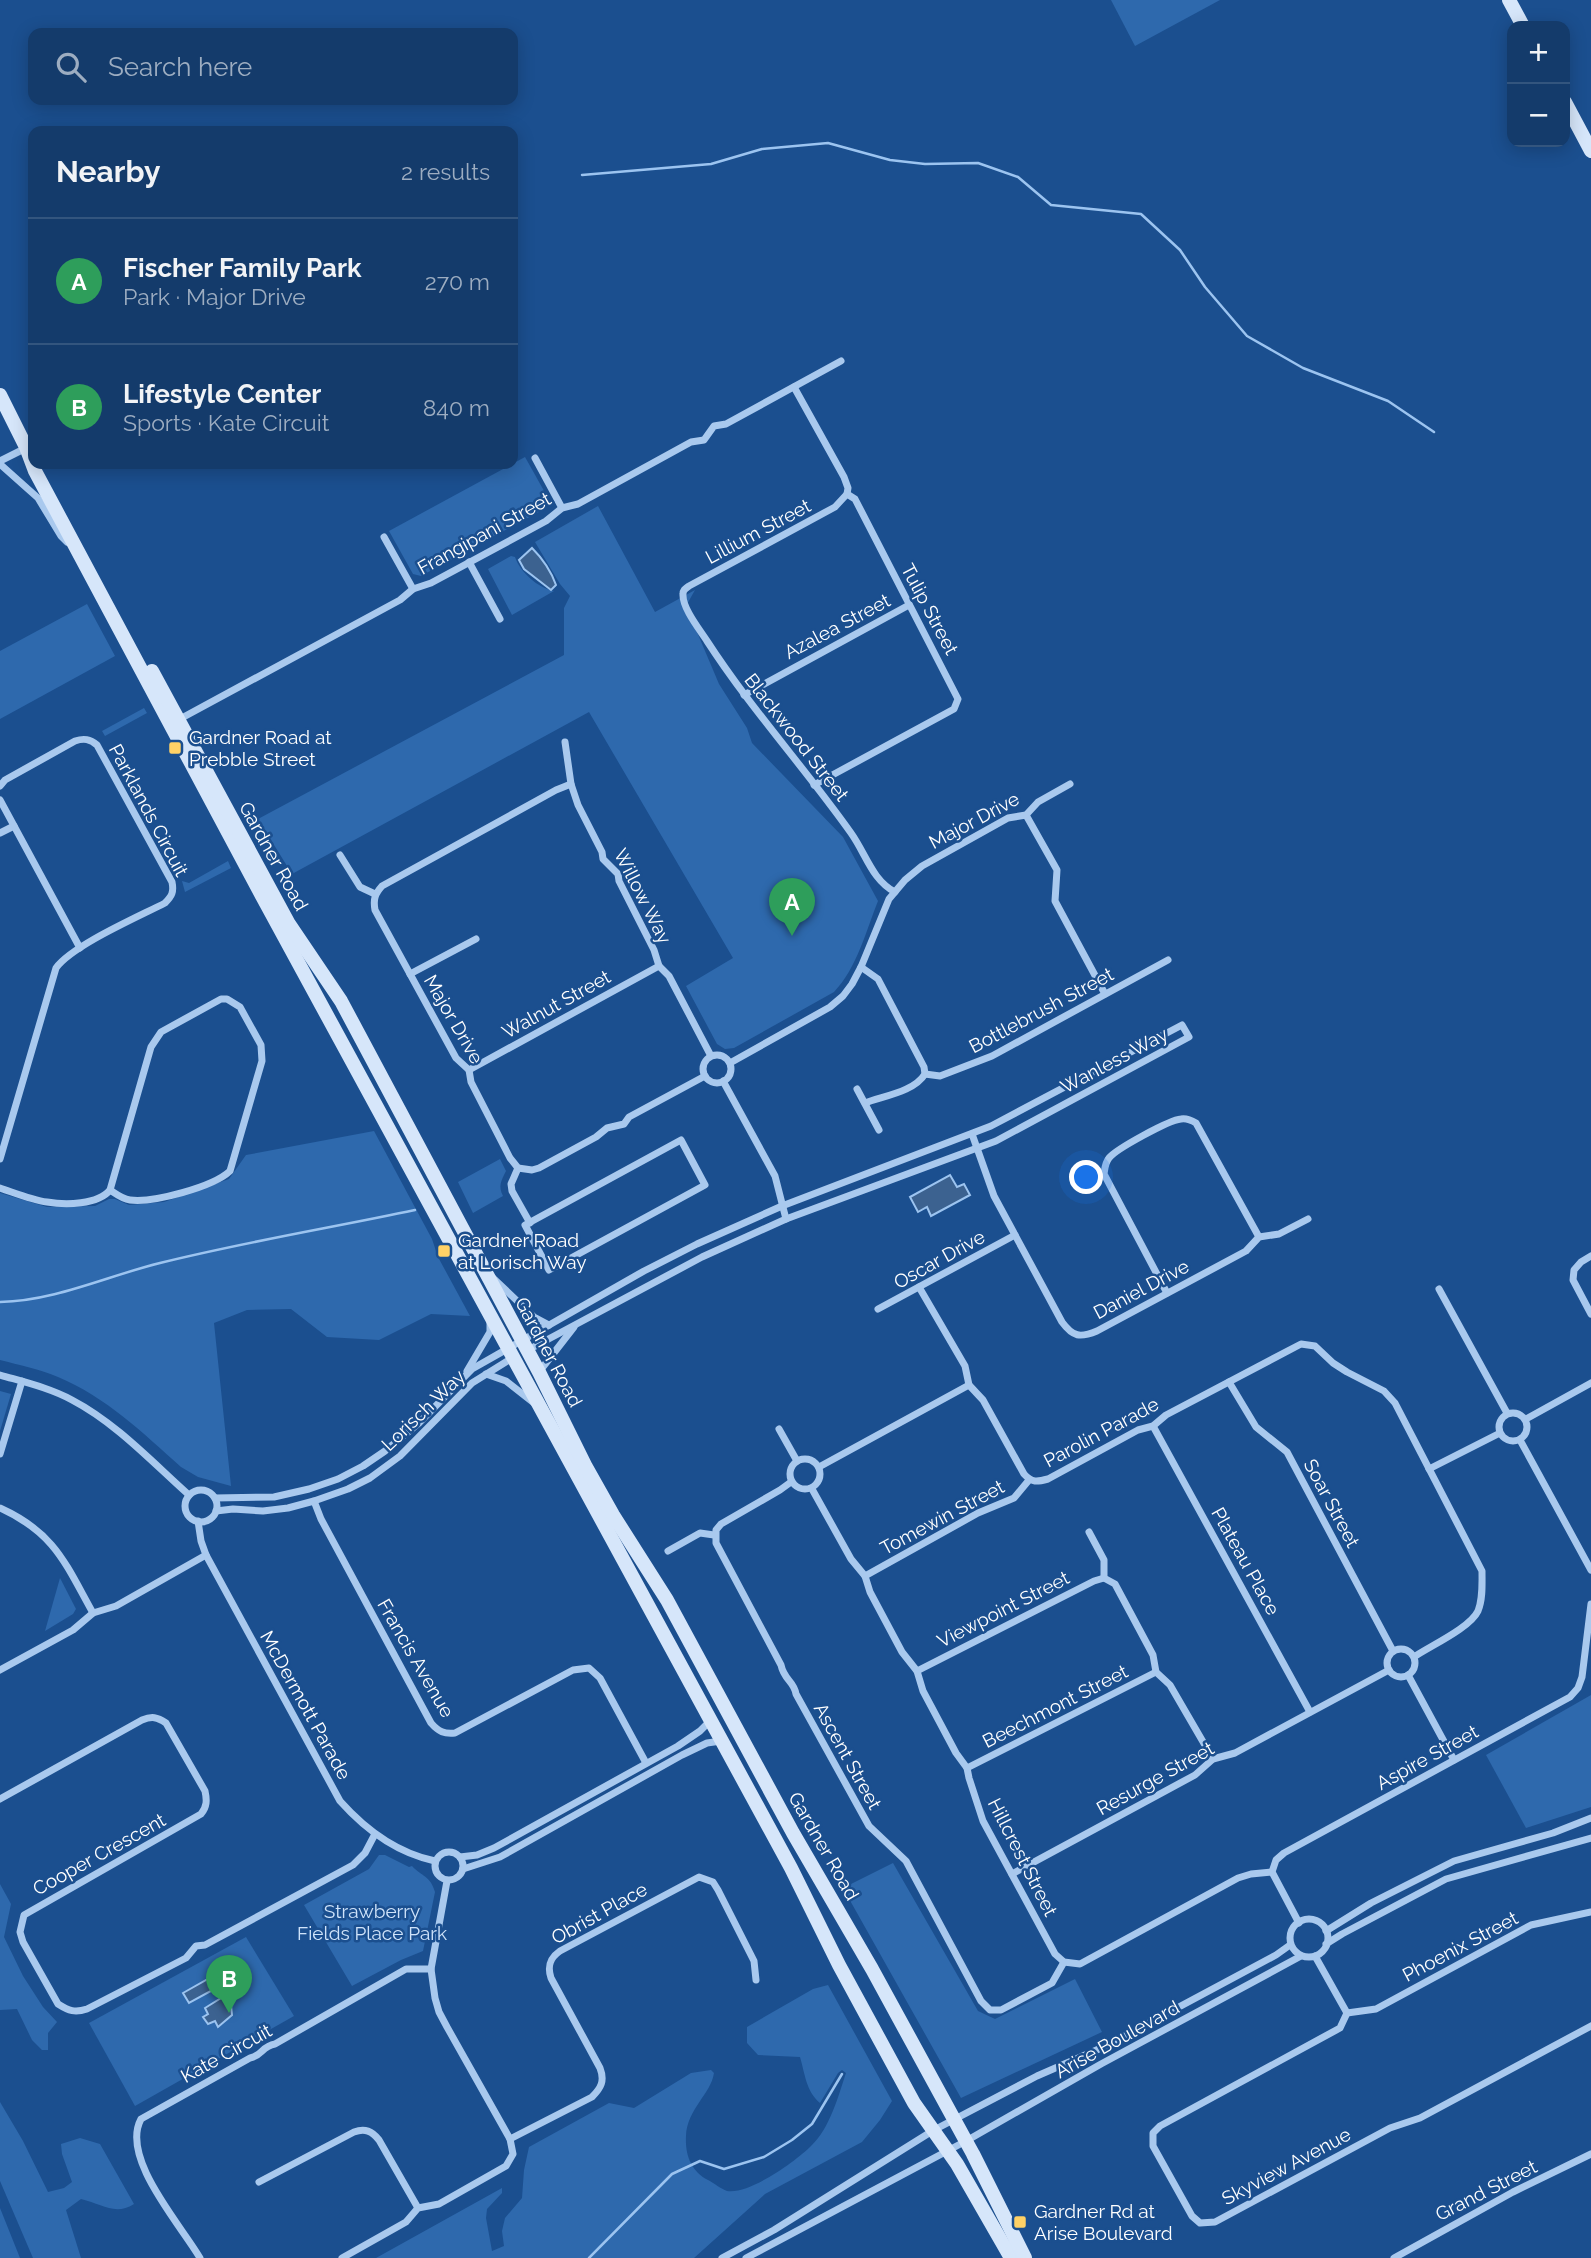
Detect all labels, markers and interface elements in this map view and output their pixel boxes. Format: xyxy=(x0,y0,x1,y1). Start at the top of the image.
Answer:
map controls xyxy=(1507,21,1570,147)
button: + xyxy=(1507,21,1570,84)
search box xyxy=(28,28,518,105)
icon: search xyxy=(52,48,90,86)
text: Search here xyxy=(108,52,252,82)
button: − xyxy=(1507,84,1570,147)
text: Nearby xyxy=(56,154,160,189)
text: 2 results xyxy=(401,158,490,185)
text: Fischer Family Park xyxy=(123,253,362,283)
text: A xyxy=(71,268,87,295)
text: 270 m xyxy=(425,268,490,295)
text: Park · Major Drive xyxy=(123,283,306,310)
text: Lifestyle Center xyxy=(123,379,321,409)
text: B xyxy=(71,394,87,421)
text: 840 m xyxy=(423,394,490,421)
text: Sports · Kate Circuit xyxy=(123,409,329,436)
street label: Frangipani Street xyxy=(413,487,555,579)
street label: Lillium Street xyxy=(702,494,815,568)
street label: Tulip Street xyxy=(897,560,963,659)
street label: Azalea Street xyxy=(780,589,894,663)
street label: Blackwood Street xyxy=(740,669,854,806)
place label: Gardner Road at Prebble Street xyxy=(189,726,332,770)
street label: Parklands Circuit xyxy=(105,740,194,881)
marker: Gardner Road at Prebble Street xyxy=(167,740,183,756)
street label: Major Drive xyxy=(925,787,1023,853)
street label: Gardner Road xyxy=(235,798,313,914)
street label: Willow Way xyxy=(610,845,676,947)
pin: A xyxy=(769,878,815,936)
street label: Bottlebrush Street xyxy=(965,962,1117,1057)
street label: Walnut Street xyxy=(498,965,615,1043)
street label: Major Drive xyxy=(420,971,488,1067)
street label: Wanless Way xyxy=(1057,1022,1171,1098)
your location xyxy=(1069,1160,1103,1194)
street label: Oscar Drive xyxy=(890,1225,988,1293)
place label: Gardner Road at Lorisch Way xyxy=(458,1229,587,1273)
marker: Gardner Road at Lorisch Way xyxy=(436,1243,452,1259)
street label: Daniel Drive xyxy=(1089,1255,1193,1323)
street label: Gardner Road xyxy=(511,1293,587,1411)
street label: Lorisch Way xyxy=(377,1365,469,1455)
street label: Parolin Parade xyxy=(1040,1392,1162,1472)
street label: Soar Street xyxy=(1300,1455,1365,1552)
street label: Tomewin Street xyxy=(876,1475,1008,1559)
street label: Plateau Place xyxy=(1207,1503,1285,1619)
street label: Viewpoint Street xyxy=(933,1566,1073,1652)
street label: Francis Avenue xyxy=(373,1595,459,1721)
street label: McDermott Parade xyxy=(256,1627,356,1783)
street label: Beechmont Street xyxy=(979,1660,1132,1752)
street label: Ascent Street xyxy=(810,1699,887,1814)
street label: Aspire Street xyxy=(1372,1720,1482,1794)
street label: Resurge Street xyxy=(1093,1736,1218,1819)
street label: Gardner Road xyxy=(784,1788,864,1904)
street label: Hillcrest Street xyxy=(984,1794,1062,1920)
street label: Cooper Crescent xyxy=(29,1808,170,1900)
street label: Obrist Place xyxy=(547,1878,651,1948)
park label: Strawberry Fields Place Park xyxy=(297,1900,447,1944)
street label: Phoenix Street xyxy=(1398,1906,1522,1986)
pin: B xyxy=(206,1955,252,2013)
street label: Arise Boulevard xyxy=(1051,1996,1183,2082)
street label: Kate Circuit xyxy=(177,2019,276,2087)
street label: Skyview Avenue xyxy=(1218,2123,1354,2209)
street label: Grand Street xyxy=(1432,2155,1541,2225)
place label: Gardner Rd at Arise Boulevard xyxy=(1034,2200,1173,2244)
marker: Gardner Rd at Arise Boulevard xyxy=(1012,2214,1028,2230)

